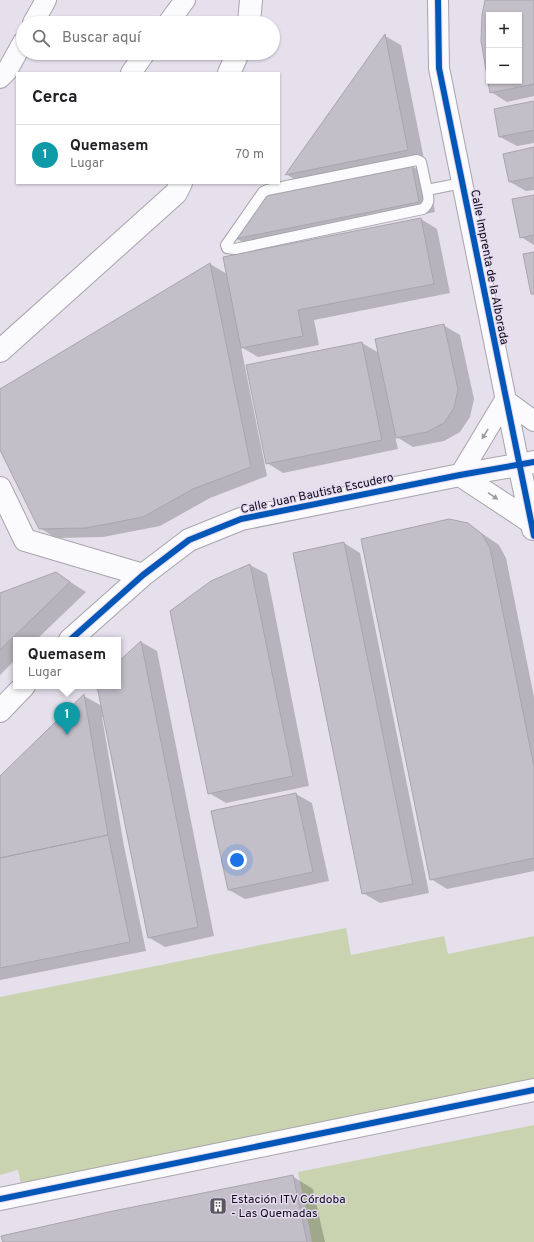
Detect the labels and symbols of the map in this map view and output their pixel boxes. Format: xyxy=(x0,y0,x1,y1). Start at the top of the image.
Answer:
street label: Calle Imprenta de la Alborada xyxy=(466,188,512,346)
one-way arrow xyxy=(481,429,489,439)
street label: Calle Juan Bautista Escudero xyxy=(239,470,395,518)
one-way arrow xyxy=(487,493,498,500)
pin: 1 xyxy=(54,702,80,735)
your location xyxy=(227,850,247,870)
place label: Estación ITV Córdoba - Las Quemadas xyxy=(231,1192,346,1222)
building icon: Estación ITV Córdoba - Las Quemadas xyxy=(208,1196,228,1216)

